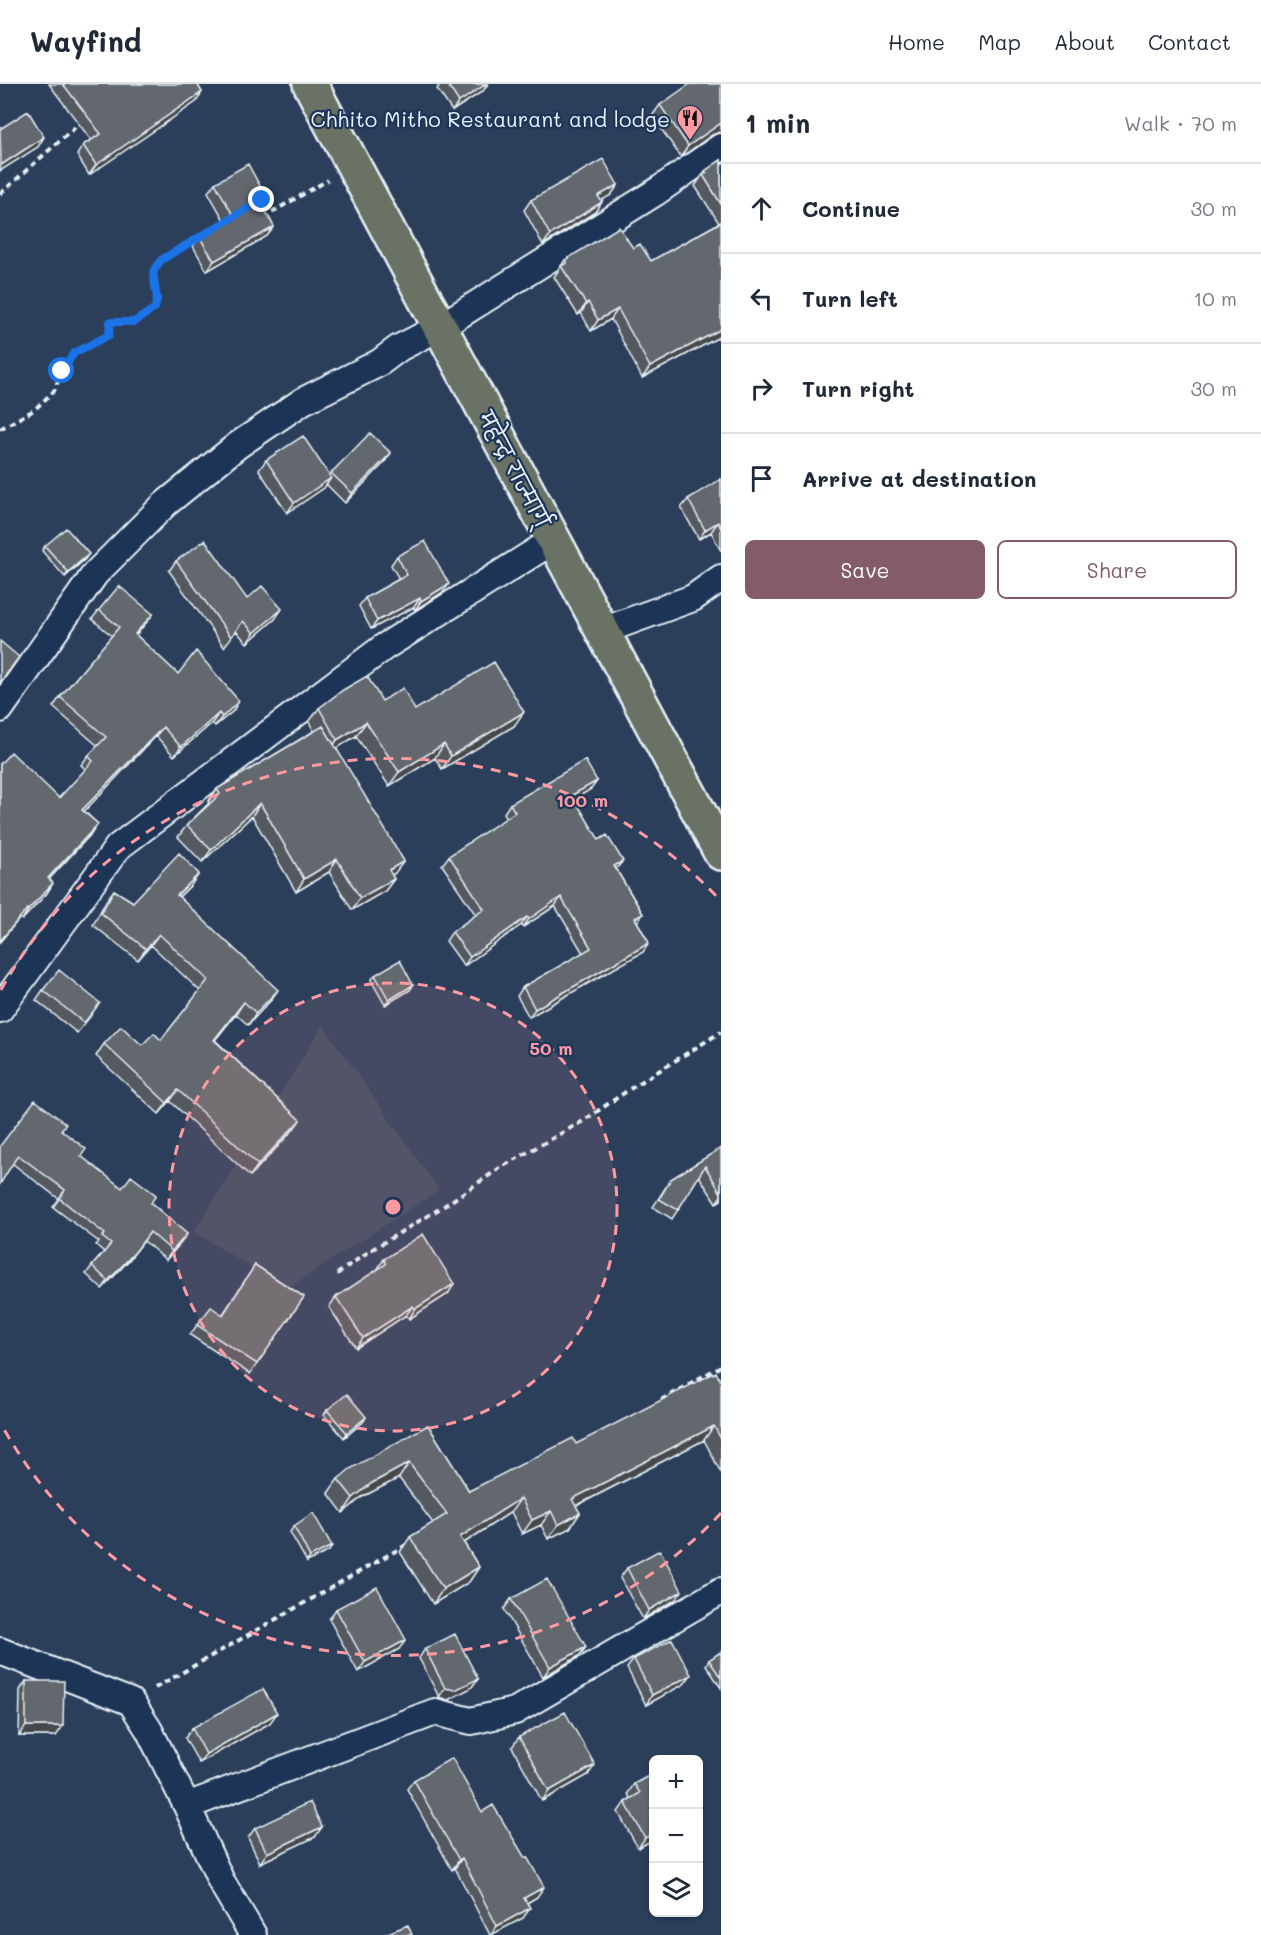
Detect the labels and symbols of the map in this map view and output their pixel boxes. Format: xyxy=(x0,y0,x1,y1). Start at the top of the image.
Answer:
restaurant icon: Chhito Mitho Restaurant and lodge xyxy=(675,103,705,141)
place label: Chhito Mitho Restaurant and lodge xyxy=(310,105,670,132)
route end xyxy=(248,186,274,212)
route start xyxy=(48,357,74,383)
street label: महेन्द्र राज्मार्ग् xyxy=(469,404,560,535)
text: 100 m xyxy=(556,788,608,812)
text: 50 m xyxy=(530,1036,572,1060)
centre of rings xyxy=(383,1197,403,1217)

